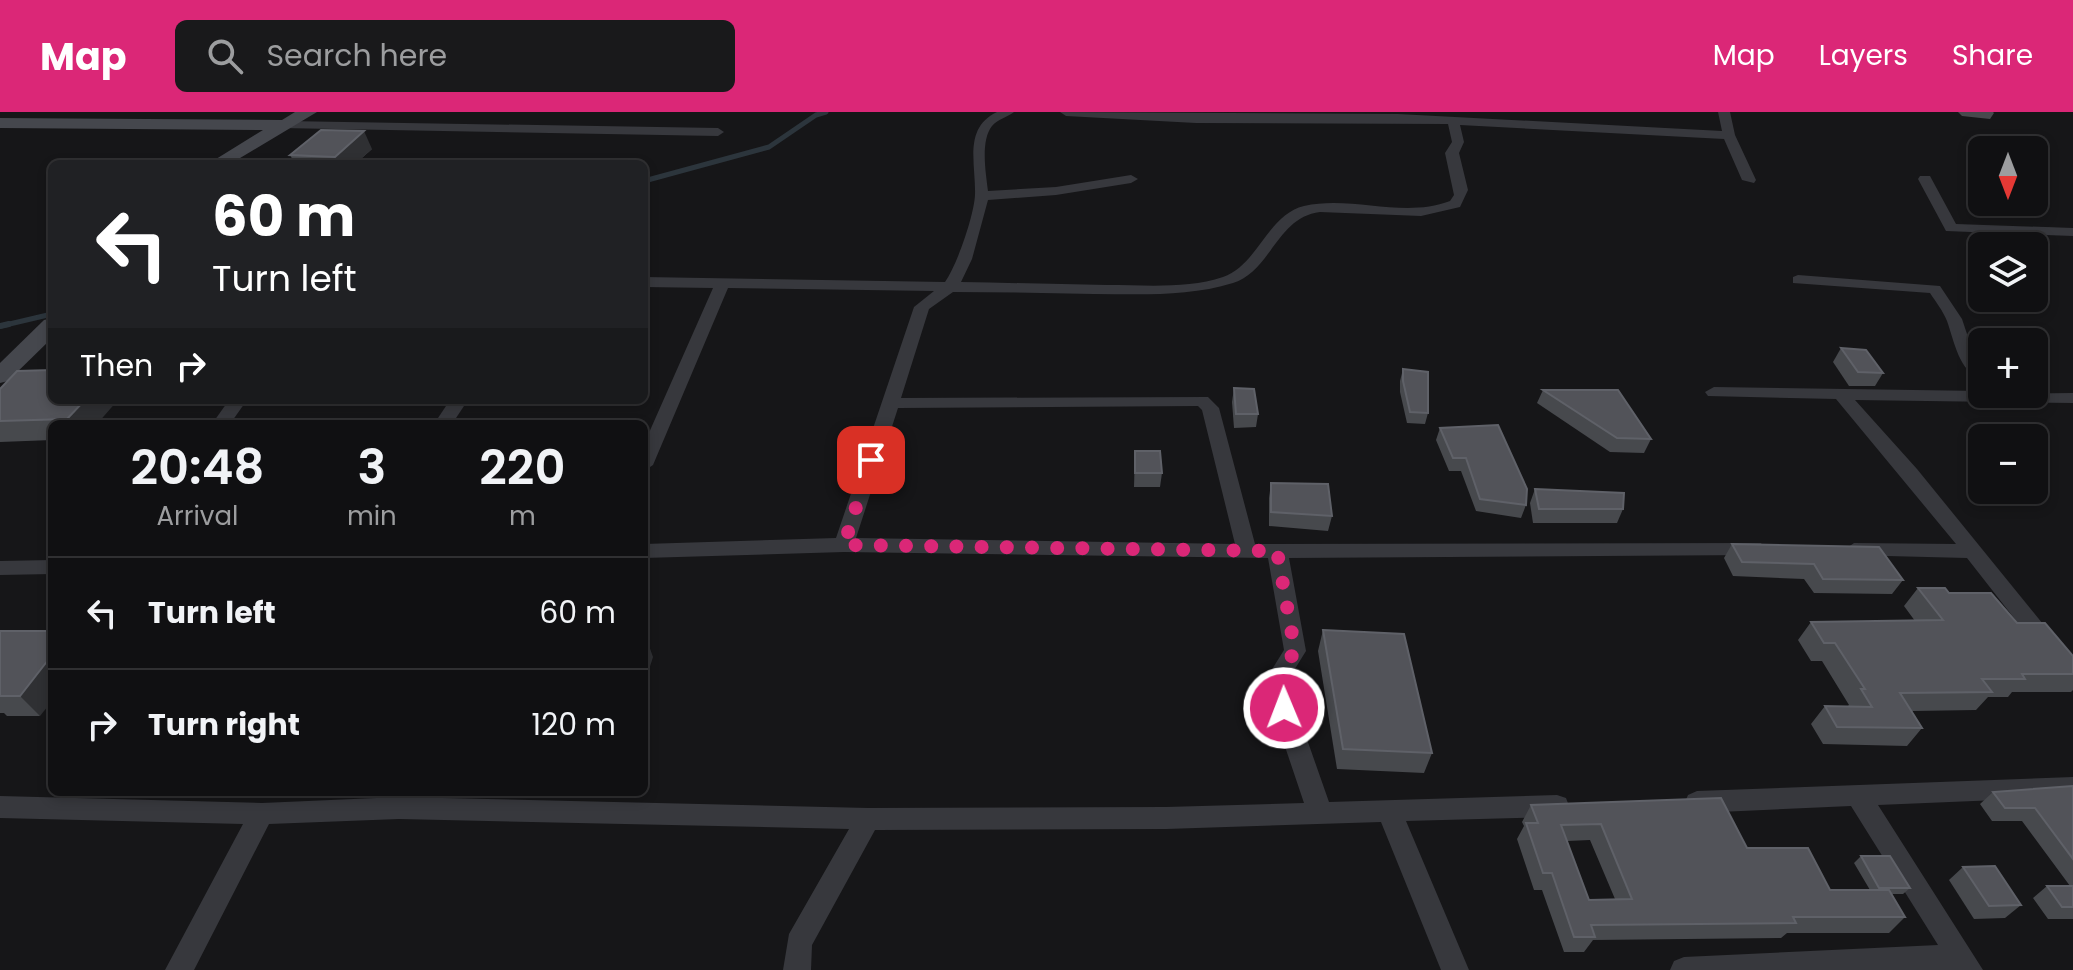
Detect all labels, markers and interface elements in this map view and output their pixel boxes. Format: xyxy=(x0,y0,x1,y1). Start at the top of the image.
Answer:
search box xyxy=(175,20,735,92)
text: Map xyxy=(40,30,127,83)
icon: search xyxy=(203,34,247,78)
text: Search here xyxy=(267,34,447,77)
text: Map xyxy=(1713,36,1775,75)
text: Layers xyxy=(1819,36,1908,75)
text: Share xyxy=(1952,36,2033,75)
north arrow xyxy=(1968,136,2048,216)
map controls xyxy=(1968,136,2048,504)
text: 60 m xyxy=(212,177,355,256)
icon: left xyxy=(80,192,184,296)
button: layers xyxy=(1968,232,2048,312)
text: Turn left xyxy=(212,253,357,304)
button: + xyxy=(1968,328,2048,408)
text: Then xyxy=(80,344,153,387)
icon: right xyxy=(169,344,213,388)
button: − xyxy=(1968,424,2048,504)
pin xyxy=(837,426,905,494)
text: 20:48 xyxy=(131,434,264,501)
text: 3 xyxy=(357,434,386,501)
text: 220 xyxy=(479,434,565,501)
icon: arrive xyxy=(849,438,893,482)
text: Arrival xyxy=(157,498,238,534)
text: min xyxy=(347,498,397,534)
text: m xyxy=(509,498,536,534)
icon: left xyxy=(80,591,124,635)
text: Turn left xyxy=(148,591,276,634)
text: 60 m xyxy=(539,591,616,634)
position arrow xyxy=(1242,666,1326,750)
icon: right xyxy=(80,703,124,747)
text: Turn right xyxy=(148,703,300,746)
text: 120 m xyxy=(531,703,616,746)

